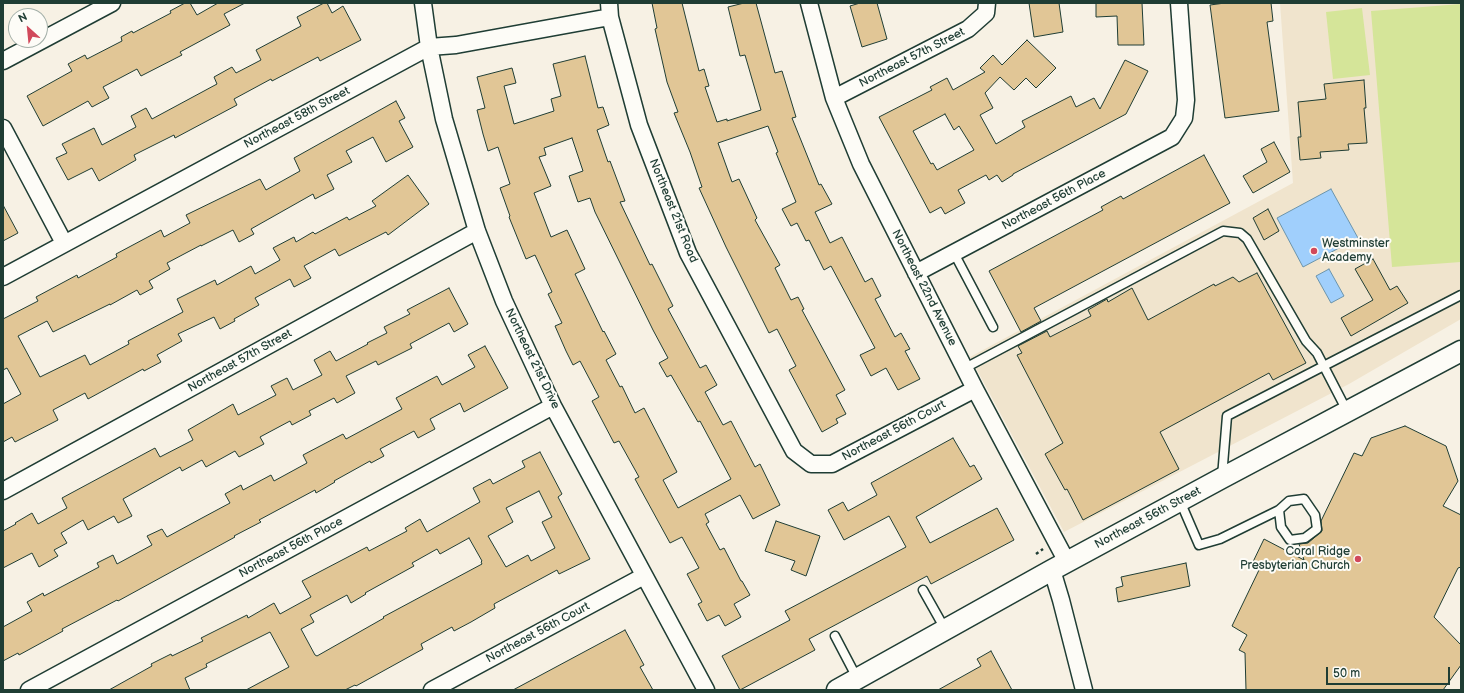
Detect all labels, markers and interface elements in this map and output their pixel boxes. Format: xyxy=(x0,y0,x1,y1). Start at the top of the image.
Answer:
north arrow xyxy=(8,8,48,48)
text: N xyxy=(16,10,29,25)
street label: Northeast 57th Street xyxy=(857,25,967,91)
street label: Northeast 58th Street xyxy=(242,84,352,152)
street label: Northeast 21st Road xyxy=(646,157,700,265)
street label: Northeast 56th Place xyxy=(1000,167,1108,233)
street label: Northeast 22nd Avenue xyxy=(888,227,960,349)
place label: Westminster Academy xyxy=(1322,237,1389,265)
marker: Westminster Academy xyxy=(1309,246,1319,256)
street label: Northeast 21st Drive xyxy=(501,306,563,412)
street label: Northeast 57th Street xyxy=(185,326,295,396)
street label: Northeast 56th Court xyxy=(840,398,948,464)
street label: Northeast 56th Street xyxy=(1092,484,1204,552)
street label: Northeast 56th Place xyxy=(237,515,345,581)
place label: Coral Ridge Presbyterian Church xyxy=(1240,545,1350,573)
marker: Coral Ridge Presbyterian Church xyxy=(1353,554,1363,564)
street label: Northeast 56th Court xyxy=(484,600,592,666)
scale bar xyxy=(1328,659,1452,685)
text: 50 m xyxy=(1333,666,1360,681)

